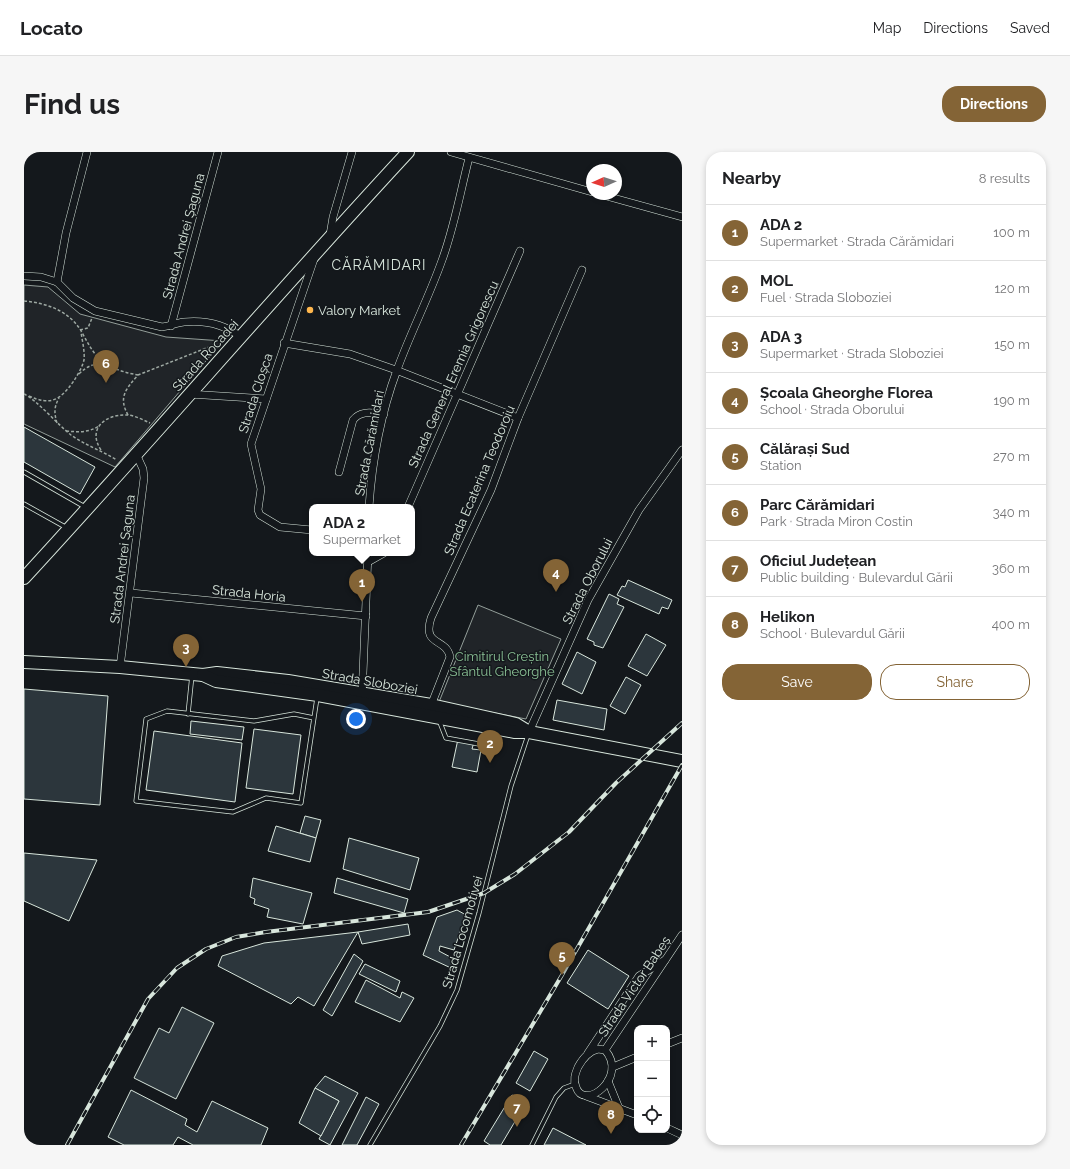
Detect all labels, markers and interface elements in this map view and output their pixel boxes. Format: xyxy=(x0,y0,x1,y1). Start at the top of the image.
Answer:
text: Locato xyxy=(20,17,83,39)
text: Map xyxy=(873,20,901,36)
text: Directions xyxy=(923,20,988,36)
text: Saved xyxy=(1010,20,1050,36)
button: Directions xyxy=(942,86,1046,122)
text: Find us xyxy=(24,88,120,121)
north arrow xyxy=(586,164,622,200)
text: Nearby xyxy=(722,168,781,188)
street label: Strada Andrei Șaguna xyxy=(159,171,208,301)
text: 8 results xyxy=(979,171,1030,186)
text: ADA 2 xyxy=(760,216,802,234)
text: 1 xyxy=(732,225,738,240)
text: 100 m xyxy=(993,225,1030,240)
text: Supermarket · Strada Cărămidari xyxy=(760,234,954,249)
district label: CĂRĂMIDARI xyxy=(332,256,426,273)
text: MOL xyxy=(760,272,793,290)
street label: Strada General Eremia Grigorescu xyxy=(405,278,502,470)
text: 2 xyxy=(731,281,739,296)
text: 120 m xyxy=(994,281,1030,296)
text: Fuel · Strada Sloboziei xyxy=(760,290,892,305)
place label: Valory Market xyxy=(318,303,401,318)
marker: Valory Market xyxy=(305,305,315,315)
street label: Strada Rocadei xyxy=(169,316,241,394)
text: ADA 3 xyxy=(760,328,802,346)
text: 3 xyxy=(731,337,739,352)
text: 150 m xyxy=(994,337,1030,352)
text: Supermarket · Strada Sloboziei xyxy=(760,346,944,361)
pin: 6 xyxy=(93,350,119,383)
street label: Strada Cloșca xyxy=(236,351,275,435)
text: Școala Gheorghe Florea xyxy=(760,384,933,402)
street label: Strada Cărămidari xyxy=(352,389,387,497)
text: 4 xyxy=(731,393,739,408)
text: 190 m xyxy=(994,393,1030,408)
text: School · Strada Oborului xyxy=(760,402,904,417)
street label: Strada Ecaterina Teodoroiu xyxy=(441,403,518,557)
text: Călărași Sud xyxy=(760,440,850,458)
text: 5 xyxy=(731,449,739,464)
text: 270 m xyxy=(993,449,1030,464)
text: Station xyxy=(760,458,802,473)
street label: Strada Andrei Șaguna xyxy=(107,494,138,624)
text: Parc Cărămidari xyxy=(760,496,875,514)
popup xyxy=(309,504,415,556)
text: 6 xyxy=(731,505,739,520)
text: 340 m xyxy=(993,505,1030,520)
text: ADA 2 xyxy=(323,514,365,532)
text: Park · Strada Miron Costin xyxy=(760,514,913,529)
text: Supermarket xyxy=(323,532,401,547)
street label: Strada Oborului xyxy=(559,536,615,627)
text: Oficiul Județean xyxy=(760,552,876,570)
pin: 4 xyxy=(543,559,569,592)
text: 7 xyxy=(731,561,739,576)
text: 360 m xyxy=(992,561,1030,576)
pin: 1 xyxy=(349,569,375,602)
text: Public building · Bulevardul Gării xyxy=(760,570,953,585)
street label: Strada Horia xyxy=(211,582,287,605)
text: Helikon xyxy=(760,608,815,626)
text: 8 xyxy=(731,617,739,632)
text: 400 m xyxy=(992,617,1030,632)
text: School · Bulevardul Gării xyxy=(760,626,905,641)
pin: 3 xyxy=(173,634,199,667)
park label: Cimitirul Creștin Sfântul Gheorghe xyxy=(449,649,555,679)
button: Save xyxy=(722,664,872,700)
button: Share xyxy=(880,664,1030,700)
street label: Strada Sloboziei xyxy=(321,666,419,697)
your location xyxy=(346,709,366,729)
pin: 2 xyxy=(477,730,503,763)
street label: Strada Locomotivei xyxy=(439,874,486,990)
street label: Strada Victor Babeș xyxy=(595,933,674,1039)
pin: 5 xyxy=(549,942,575,975)
map controls xyxy=(634,1025,670,1133)
button: + xyxy=(634,1025,670,1061)
button: − xyxy=(634,1061,670,1097)
pin: 7 xyxy=(504,1094,530,1127)
button: locate xyxy=(634,1097,670,1133)
pin: 8 xyxy=(598,1101,624,1134)

